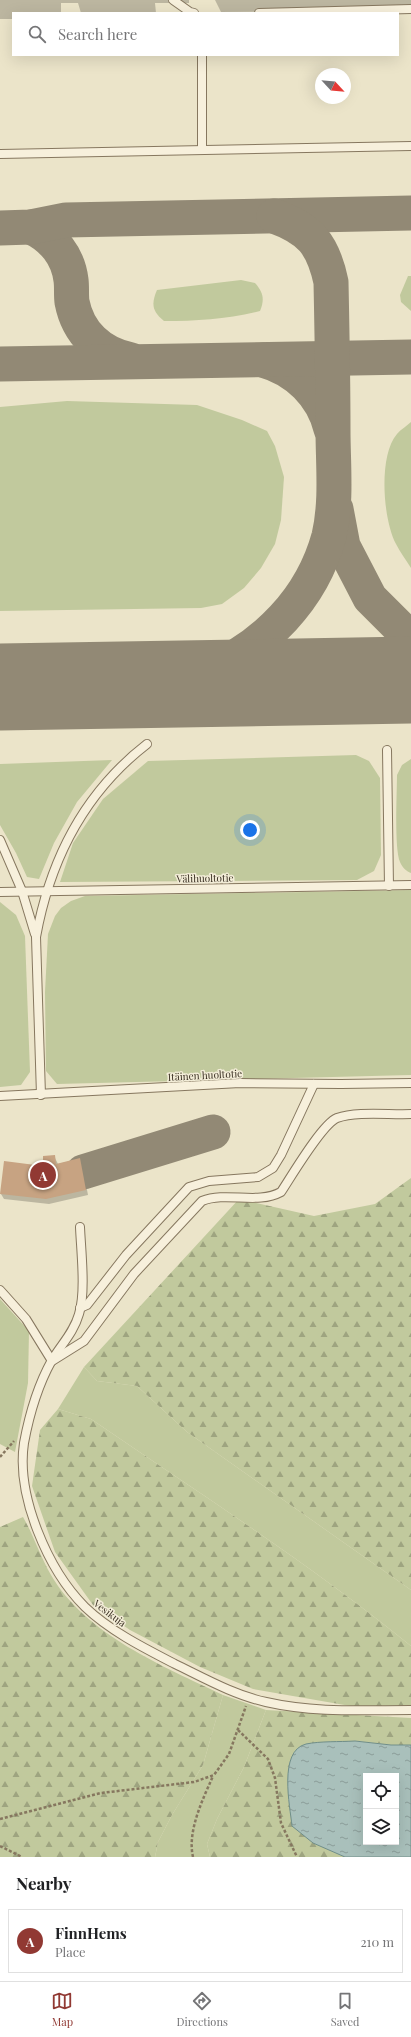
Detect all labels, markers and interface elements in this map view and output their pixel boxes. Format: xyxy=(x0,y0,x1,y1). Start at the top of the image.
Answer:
search box xyxy=(12,12,399,56)
icon: search xyxy=(26,23,48,45)
text: Search here xyxy=(58,24,137,44)
north arrow xyxy=(315,68,351,104)
your location xyxy=(240,820,260,840)
street label: Välihuoltotie xyxy=(175,871,234,886)
street label: Itäinen huoltotie xyxy=(167,1066,243,1084)
pin: A xyxy=(30,1160,56,1190)
street label: Vesikuja xyxy=(90,1596,129,1630)
map controls xyxy=(363,1773,399,1845)
button: locate xyxy=(363,1773,399,1809)
button: layers xyxy=(363,1809,399,1845)
text: Nearby xyxy=(16,1872,71,1894)
text: FinnHems xyxy=(55,1923,127,1943)
text: A xyxy=(26,1933,34,1950)
text: 210 m xyxy=(360,1933,394,1950)
text: Place xyxy=(55,1943,86,1960)
tab: Map xyxy=(51,1990,73,2029)
tab: Directions xyxy=(176,1990,228,2029)
tab: Saved xyxy=(331,1990,359,2029)

